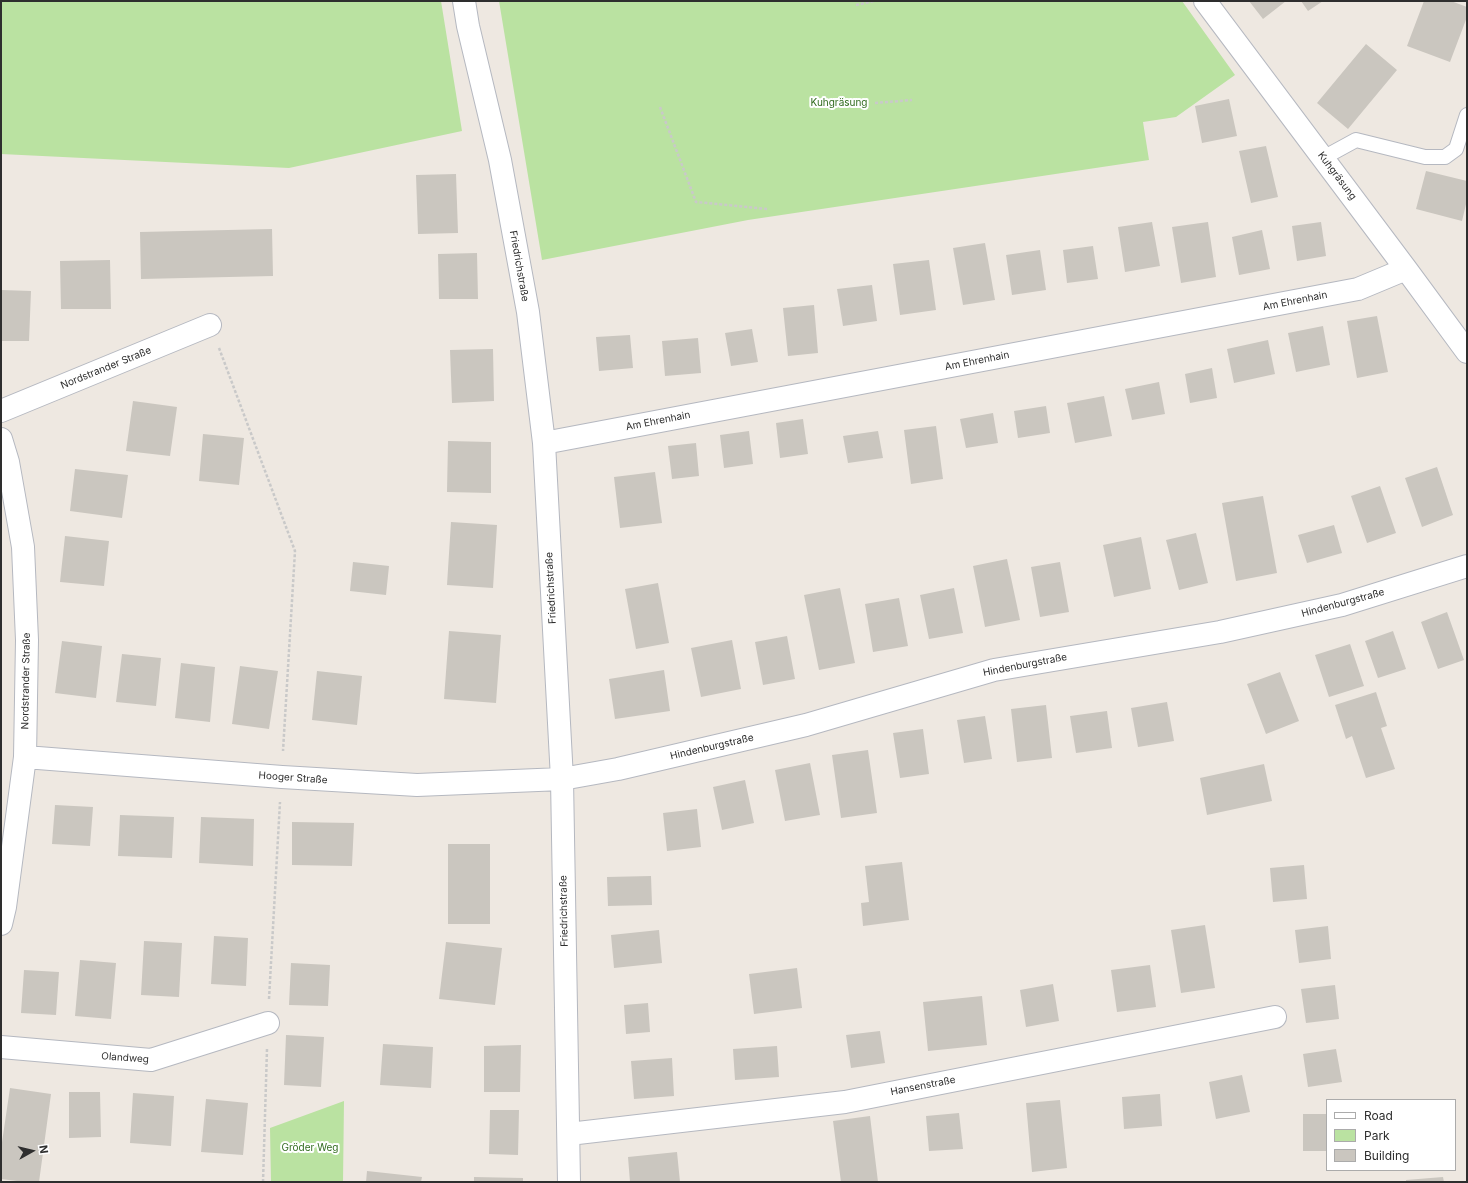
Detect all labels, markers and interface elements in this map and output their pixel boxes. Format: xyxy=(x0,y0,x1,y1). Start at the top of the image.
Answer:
park label: Kuhgräsung xyxy=(811,97,867,109)
street label: Kuhgräsung xyxy=(1315,150,1359,202)
street label: Friedrichstraße xyxy=(507,230,531,302)
street label: Am Ehrenhain xyxy=(1262,289,1328,313)
street label: Nordstrander Straße xyxy=(59,344,153,392)
street label: Am Ehrenhain xyxy=(944,349,1010,373)
street label: Am Ehrenhain xyxy=(625,409,691,433)
street label: Friedrichstraße xyxy=(543,552,559,624)
street label: Hindenburgstraße xyxy=(1300,586,1386,620)
street label: Nordstrander Straße xyxy=(19,633,33,729)
street label: Hindenburgstraße xyxy=(982,651,1068,679)
street label: Hindenburgstraße xyxy=(669,732,755,762)
street label: Hooger Straße xyxy=(258,770,328,786)
street label: Friedrichstraße xyxy=(557,875,571,947)
street label: Olandweg xyxy=(101,1050,149,1066)
street label: Hansenstraße xyxy=(890,1074,956,1098)
legend xyxy=(1326,1099,1456,1171)
text: Road xyxy=(1364,1108,1393,1123)
text: Park xyxy=(1364,1128,1390,1143)
north arrow xyxy=(12,1131,52,1171)
park label: Gröder Weg xyxy=(282,1142,338,1154)
text: N xyxy=(36,1144,51,1154)
text: Building xyxy=(1364,1148,1409,1163)

